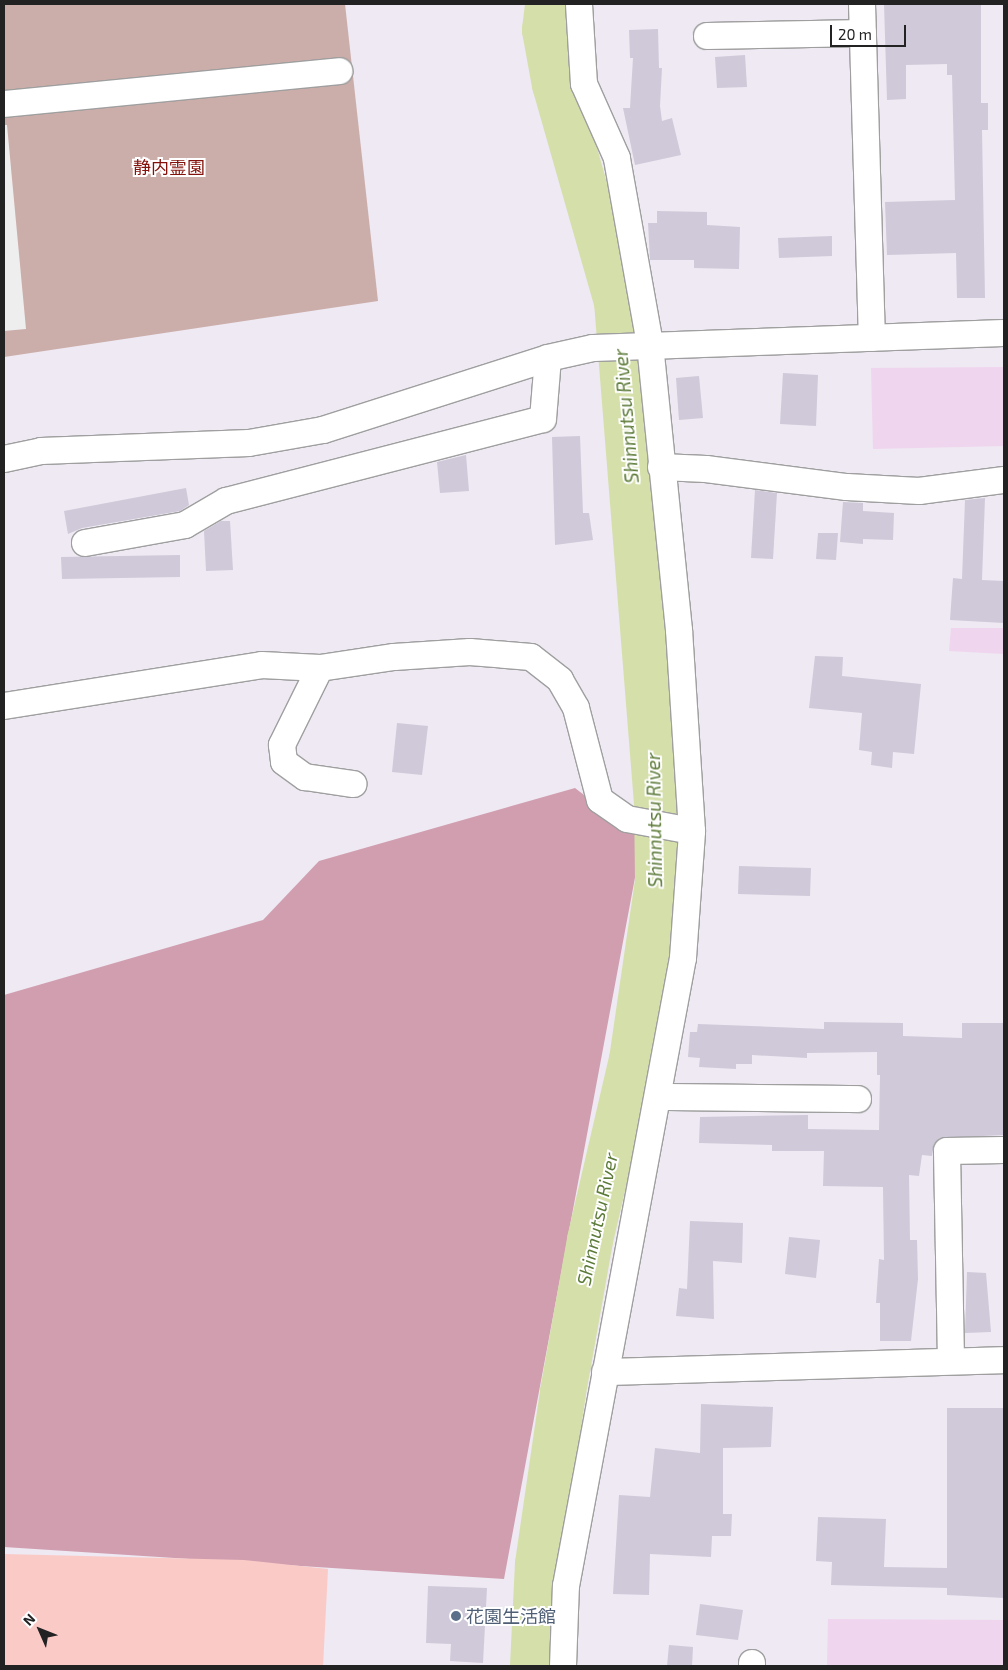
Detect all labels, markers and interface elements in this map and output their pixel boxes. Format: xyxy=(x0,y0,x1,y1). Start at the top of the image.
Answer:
scale bar xyxy=(833,15,909,47)
text: 20 m xyxy=(838,25,872,43)
park label: 静内霊園 xyxy=(133,156,205,178)
water label: Shinnutsu River xyxy=(609,348,643,484)
water label: Shinnutsu River xyxy=(641,752,667,888)
water label: Shinnutsu River xyxy=(572,1151,622,1287)
north arrow xyxy=(15,1605,65,1655)
place label: 花園生活館 xyxy=(466,1605,556,1627)
text: N xyxy=(19,1610,38,1629)
marker: 花園生活館 xyxy=(450,1610,462,1622)

